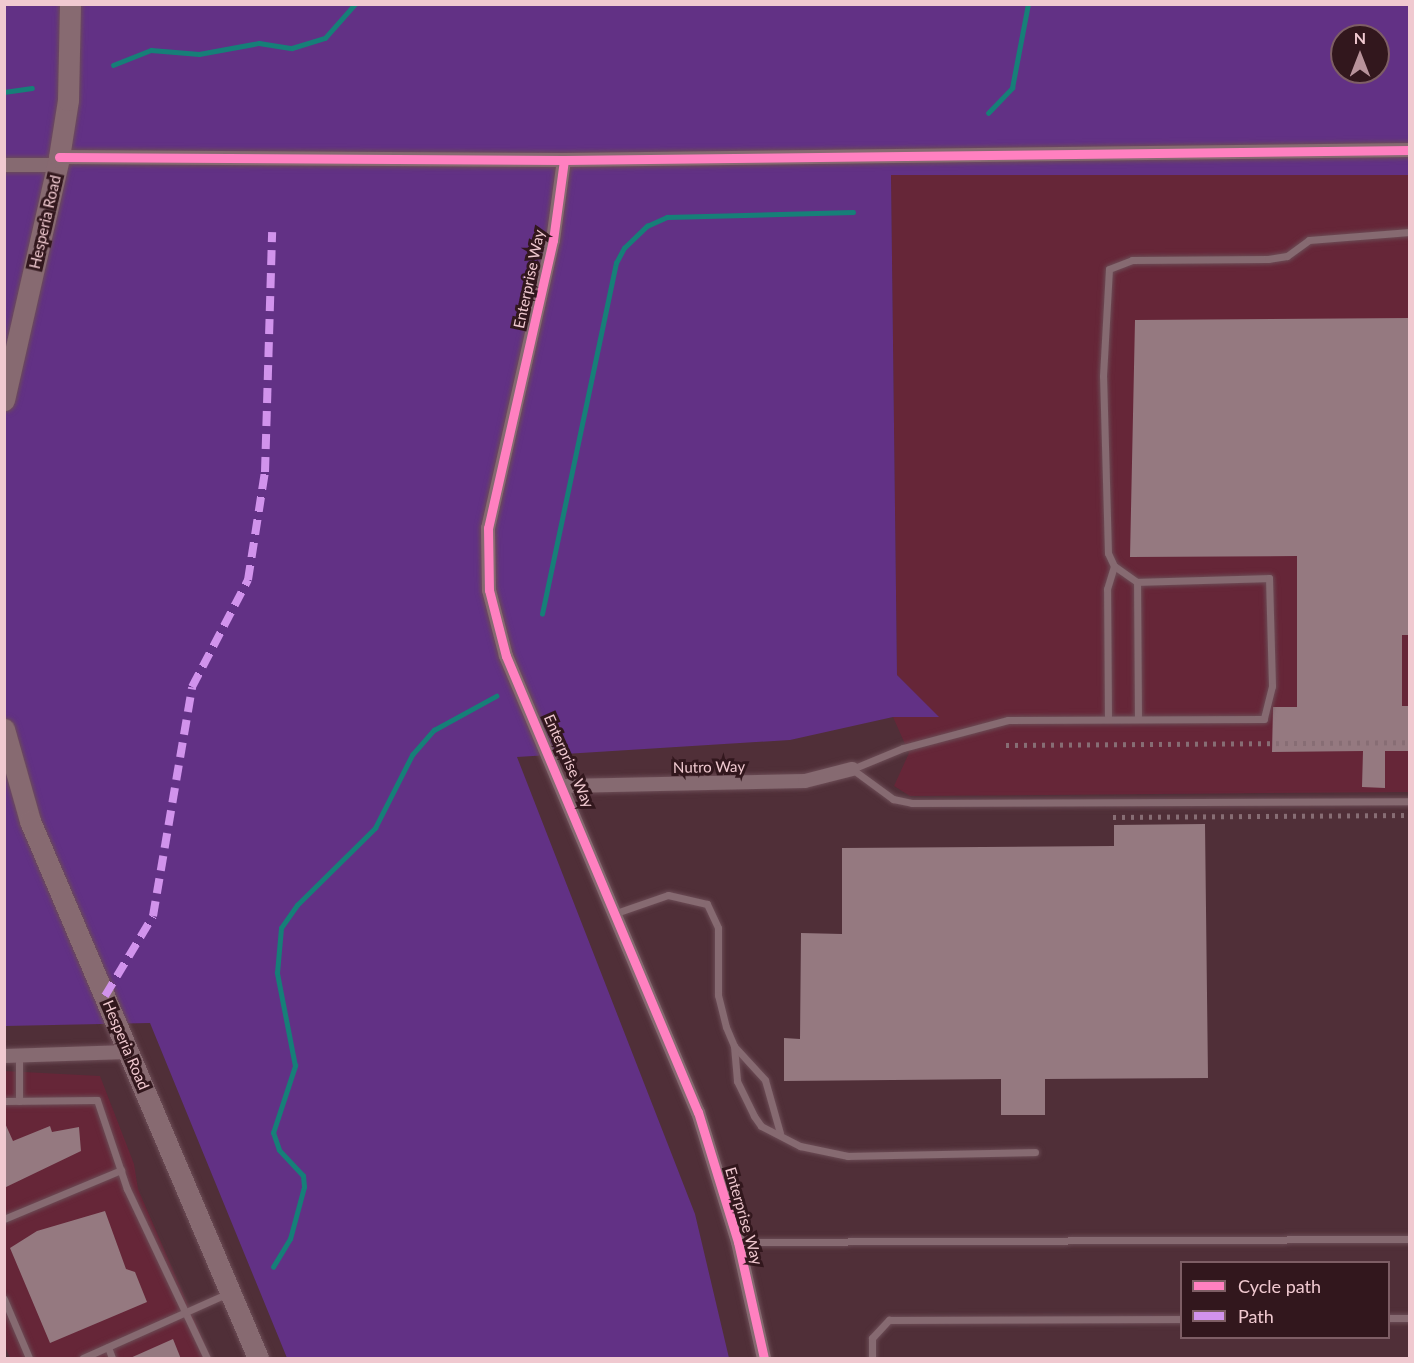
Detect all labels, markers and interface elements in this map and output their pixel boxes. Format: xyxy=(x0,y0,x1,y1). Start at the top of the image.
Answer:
north arrow xyxy=(1330,24,1390,84)
text: N xyxy=(1354,28,1366,47)
street label: Hesperia Road xyxy=(25,173,65,271)
street label: Enterprise Way xyxy=(510,228,548,330)
street label: Enterprise Way xyxy=(540,711,598,811)
street label: Nutro Way xyxy=(673,757,745,777)
street label: Hesperia Road xyxy=(99,997,153,1093)
street label: Enterprise Way xyxy=(721,1165,767,1267)
legend xyxy=(1180,1261,1390,1339)
text: Cycle path xyxy=(1238,1275,1321,1297)
text: Path xyxy=(1238,1305,1274,1327)

